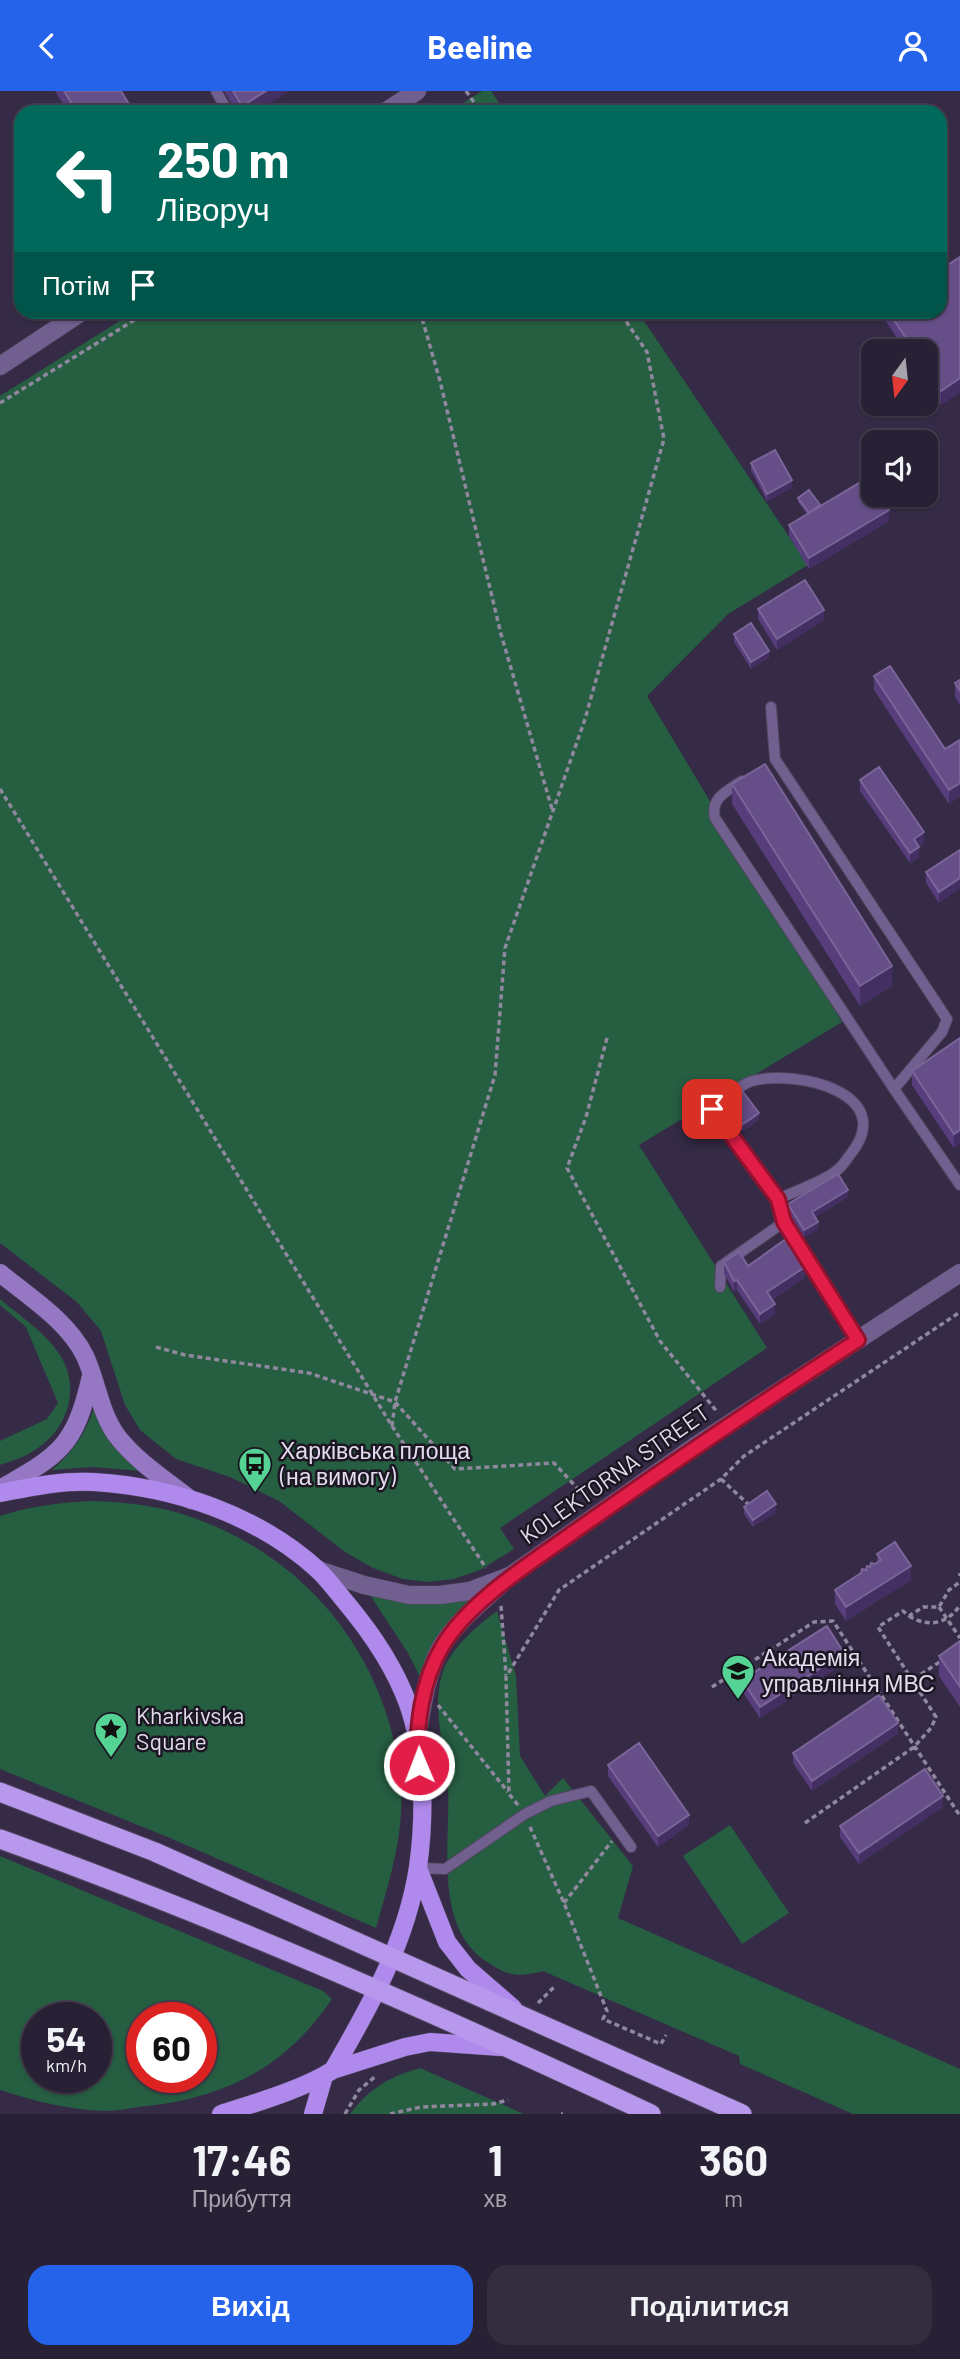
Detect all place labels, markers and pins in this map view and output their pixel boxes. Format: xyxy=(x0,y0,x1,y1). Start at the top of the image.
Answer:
pin xyxy=(682,1079,742,1139)
place label: Харківська площа (на вимогу) xyxy=(279,1436,470,1490)
bus stop icon: Харківська площа (на вимогу) xyxy=(236,1445,274,1494)
place label: Академія управління МВС xyxy=(762,1643,935,1697)
school or university icon: Академія управління МВС xyxy=(719,1652,757,1701)
place label: Kharkivska Square xyxy=(136,1701,244,1755)
place icon: Kharkivska Square xyxy=(92,1710,130,1759)

